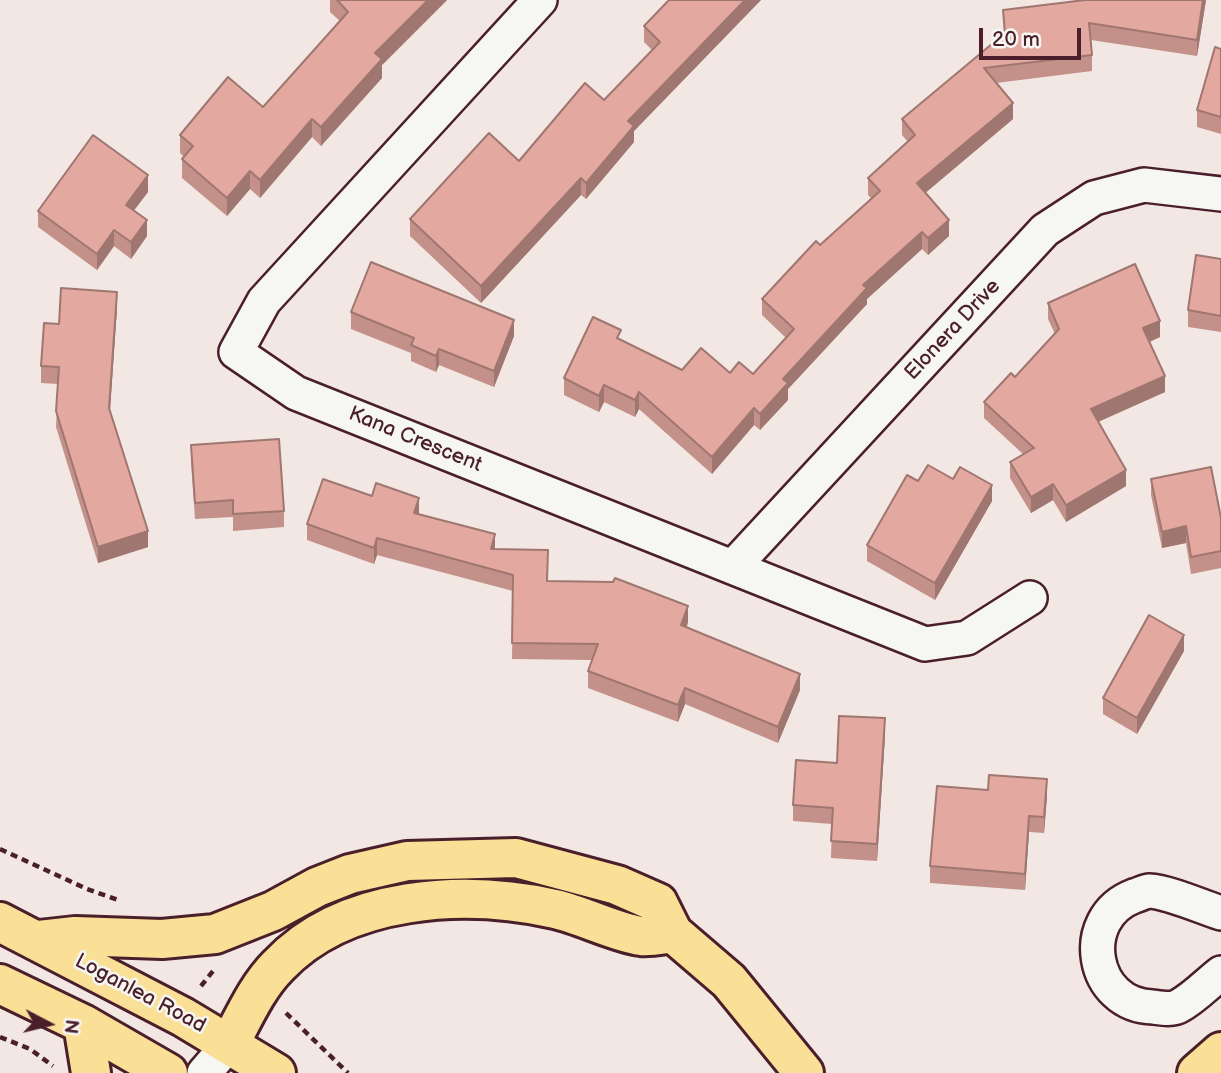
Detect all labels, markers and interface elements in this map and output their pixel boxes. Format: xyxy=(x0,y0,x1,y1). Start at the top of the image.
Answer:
scale bar xyxy=(983,14,1084,58)
text: 20 m xyxy=(992,27,1040,52)
street label: Elonera Drive xyxy=(900,274,1006,386)
street label: Kana Crescent xyxy=(345,402,485,478)
street label: Loganlea Road xyxy=(70,949,210,1039)
north arrow xyxy=(14,989,84,1059)
text: N xyxy=(58,1018,83,1035)

